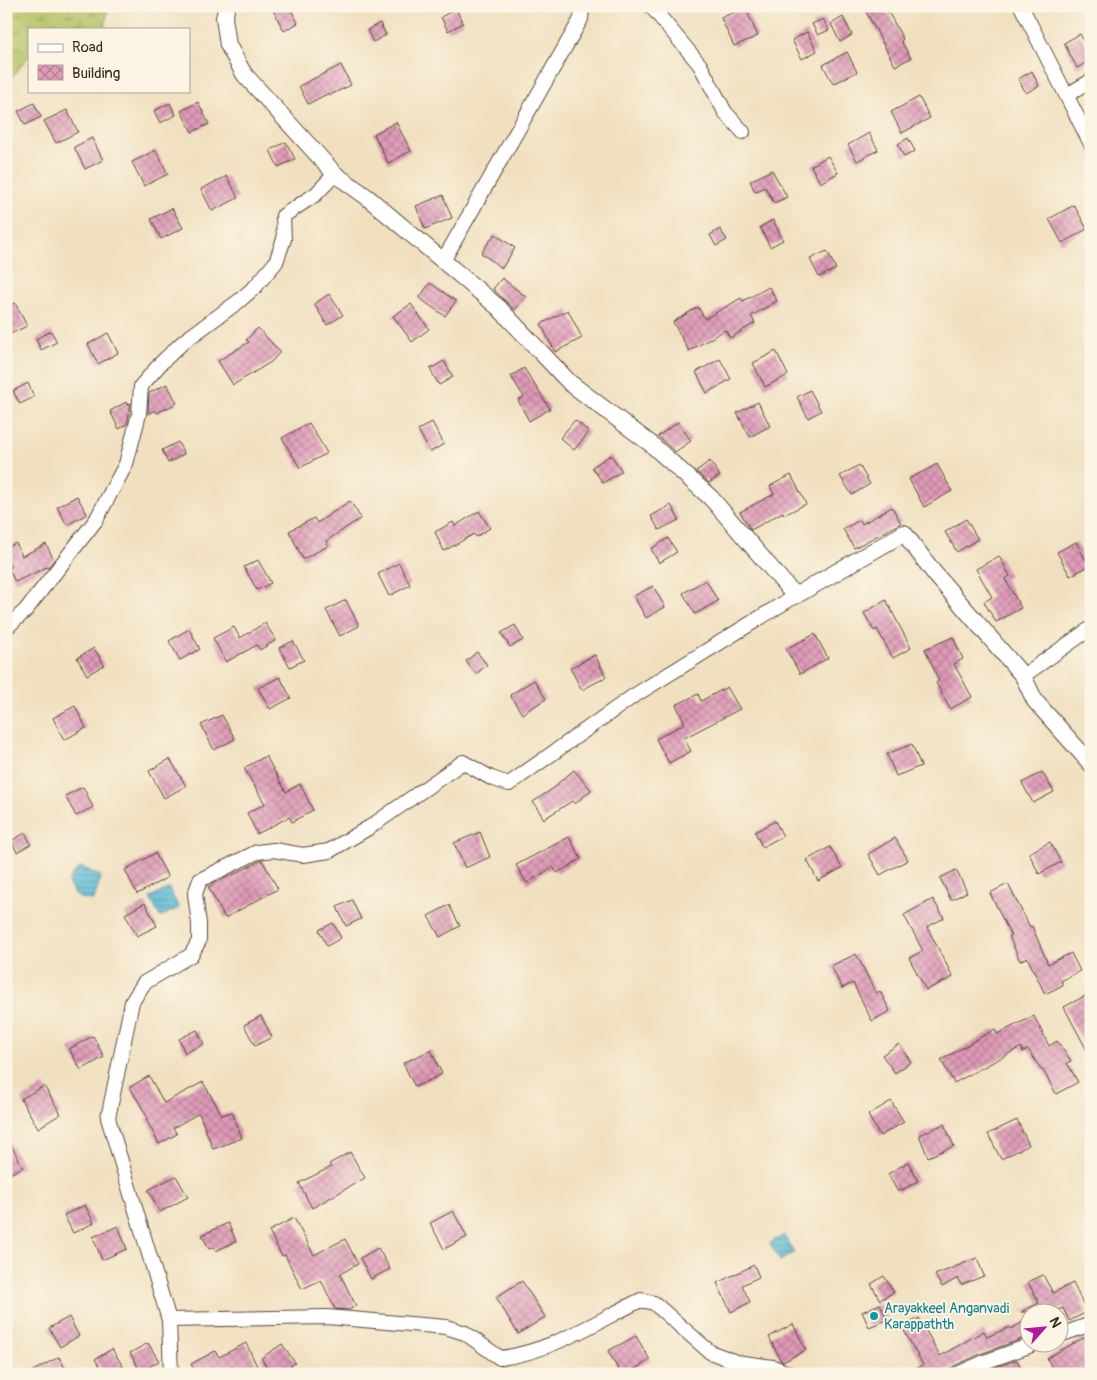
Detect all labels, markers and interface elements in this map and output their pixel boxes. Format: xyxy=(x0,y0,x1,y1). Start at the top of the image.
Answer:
legend xyxy=(28,28,190,92)
text: Road xyxy=(72,38,103,57)
text: Building xyxy=(72,64,120,83)
place label: Arayakkeel Anganvadi Karappathth xyxy=(884,1300,1010,1333)
north arrow xyxy=(1020,1302,1070,1352)
marker: Arayakkeel Anganvadi Karappathth xyxy=(868,1310,880,1322)
text: N xyxy=(1045,1314,1065,1330)

